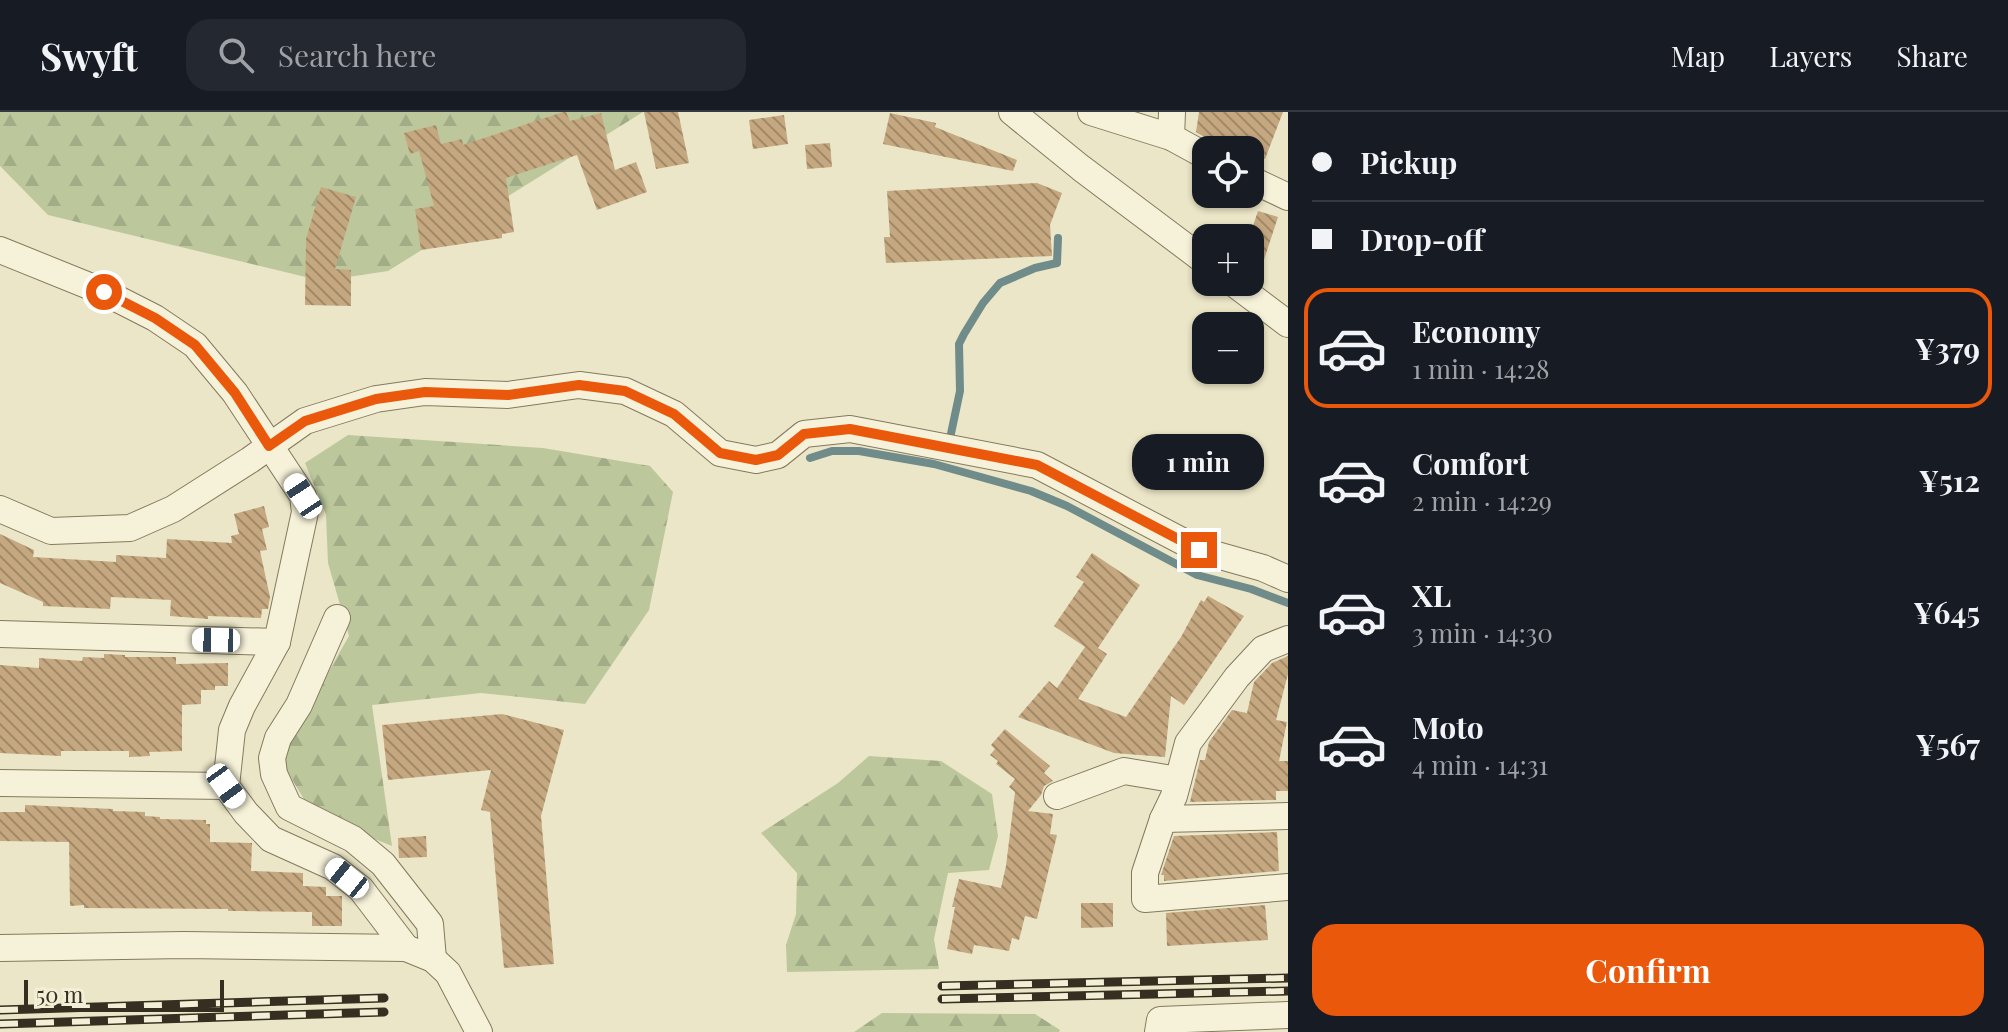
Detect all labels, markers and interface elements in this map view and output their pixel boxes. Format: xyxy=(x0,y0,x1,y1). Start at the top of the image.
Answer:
search box xyxy=(186,19,746,91)
text: Swyft xyxy=(40,30,138,81)
icon: search xyxy=(214,33,258,77)
text: Search here xyxy=(278,35,436,75)
text: Map xyxy=(1671,37,1725,74)
text: Layers xyxy=(1769,37,1852,74)
text: Share xyxy=(1896,37,1968,74)
map controls xyxy=(1192,136,1264,384)
button: locate xyxy=(1192,136,1264,208)
text: Pickup xyxy=(1360,142,1457,182)
text: Drop-off xyxy=(1360,219,1484,259)
button: + xyxy=(1192,224,1264,296)
route start xyxy=(86,274,122,310)
text: Economy xyxy=(1412,311,1541,351)
button: − xyxy=(1192,312,1264,384)
icon: car xyxy=(1316,312,1388,384)
text: ¥379 xyxy=(1915,328,1980,368)
text: 1 min · 14:28 xyxy=(1412,351,1550,386)
callout: 1 min xyxy=(1133,434,1265,490)
text: Comfort xyxy=(1412,443,1529,483)
text: 1 min xyxy=(1166,444,1230,479)
icon: car xyxy=(1316,444,1388,516)
text: ¥512 xyxy=(1919,460,1980,500)
car xyxy=(280,469,326,523)
text: 2 min · 14:29 xyxy=(1412,483,1552,518)
route end xyxy=(1181,532,1217,568)
text: XL xyxy=(1412,575,1451,615)
icon: car xyxy=(1316,576,1388,648)
text: ¥645 xyxy=(1913,592,1980,632)
text: 3 min · 14:30 xyxy=(1412,615,1553,650)
car xyxy=(192,628,240,652)
text: Moto xyxy=(1412,707,1484,747)
icon: car xyxy=(1316,708,1388,780)
text: ¥567 xyxy=(1915,724,1980,764)
text: 4 min · 14:31 xyxy=(1412,747,1548,782)
car xyxy=(202,760,250,812)
car xyxy=(321,854,373,902)
button: Confirm xyxy=(1312,924,1984,1016)
scale bar xyxy=(24,976,224,1012)
text: 50 m xyxy=(36,979,83,1009)

